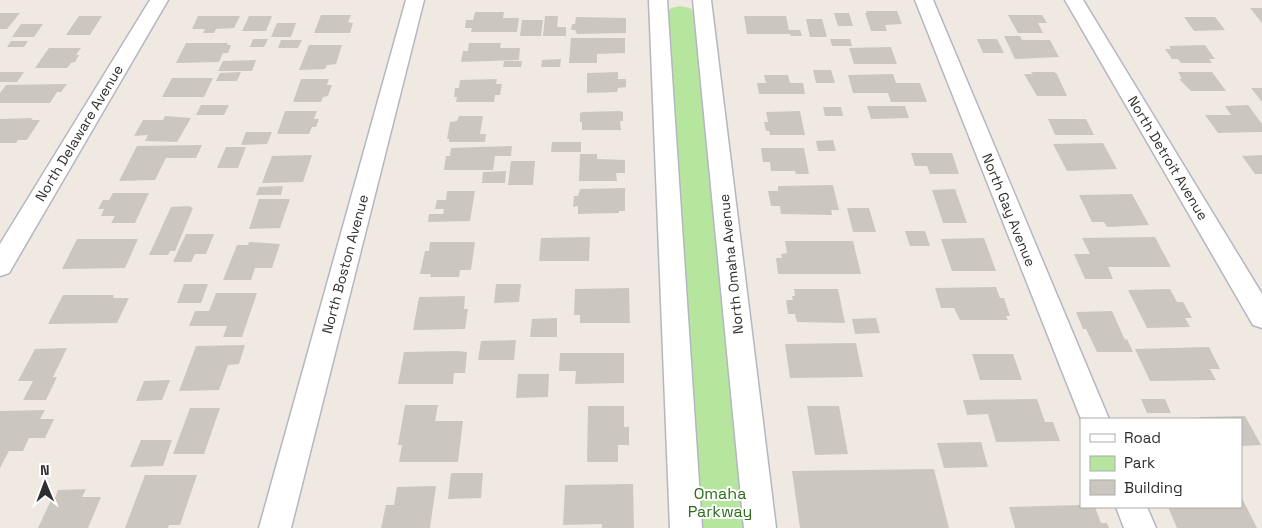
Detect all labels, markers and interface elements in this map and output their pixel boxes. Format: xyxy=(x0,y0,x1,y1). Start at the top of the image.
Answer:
street label: North Delaware Avenue xyxy=(31,61,127,205)
street label: North Detroit Avenue xyxy=(1124,93,1212,223)
street label: North Gay Avenue xyxy=(978,151,1040,269)
street label: North Boston Avenue xyxy=(318,192,372,336)
street label: North Omaha Avenue xyxy=(715,193,747,335)
legend xyxy=(1080,418,1242,508)
text: Road xyxy=(1124,428,1161,447)
text: Park xyxy=(1124,453,1155,472)
north arrow xyxy=(20,458,70,508)
text: N xyxy=(40,461,50,479)
text: Building xyxy=(1124,478,1183,497)
park label: Omaha Parkway xyxy=(688,483,752,522)

